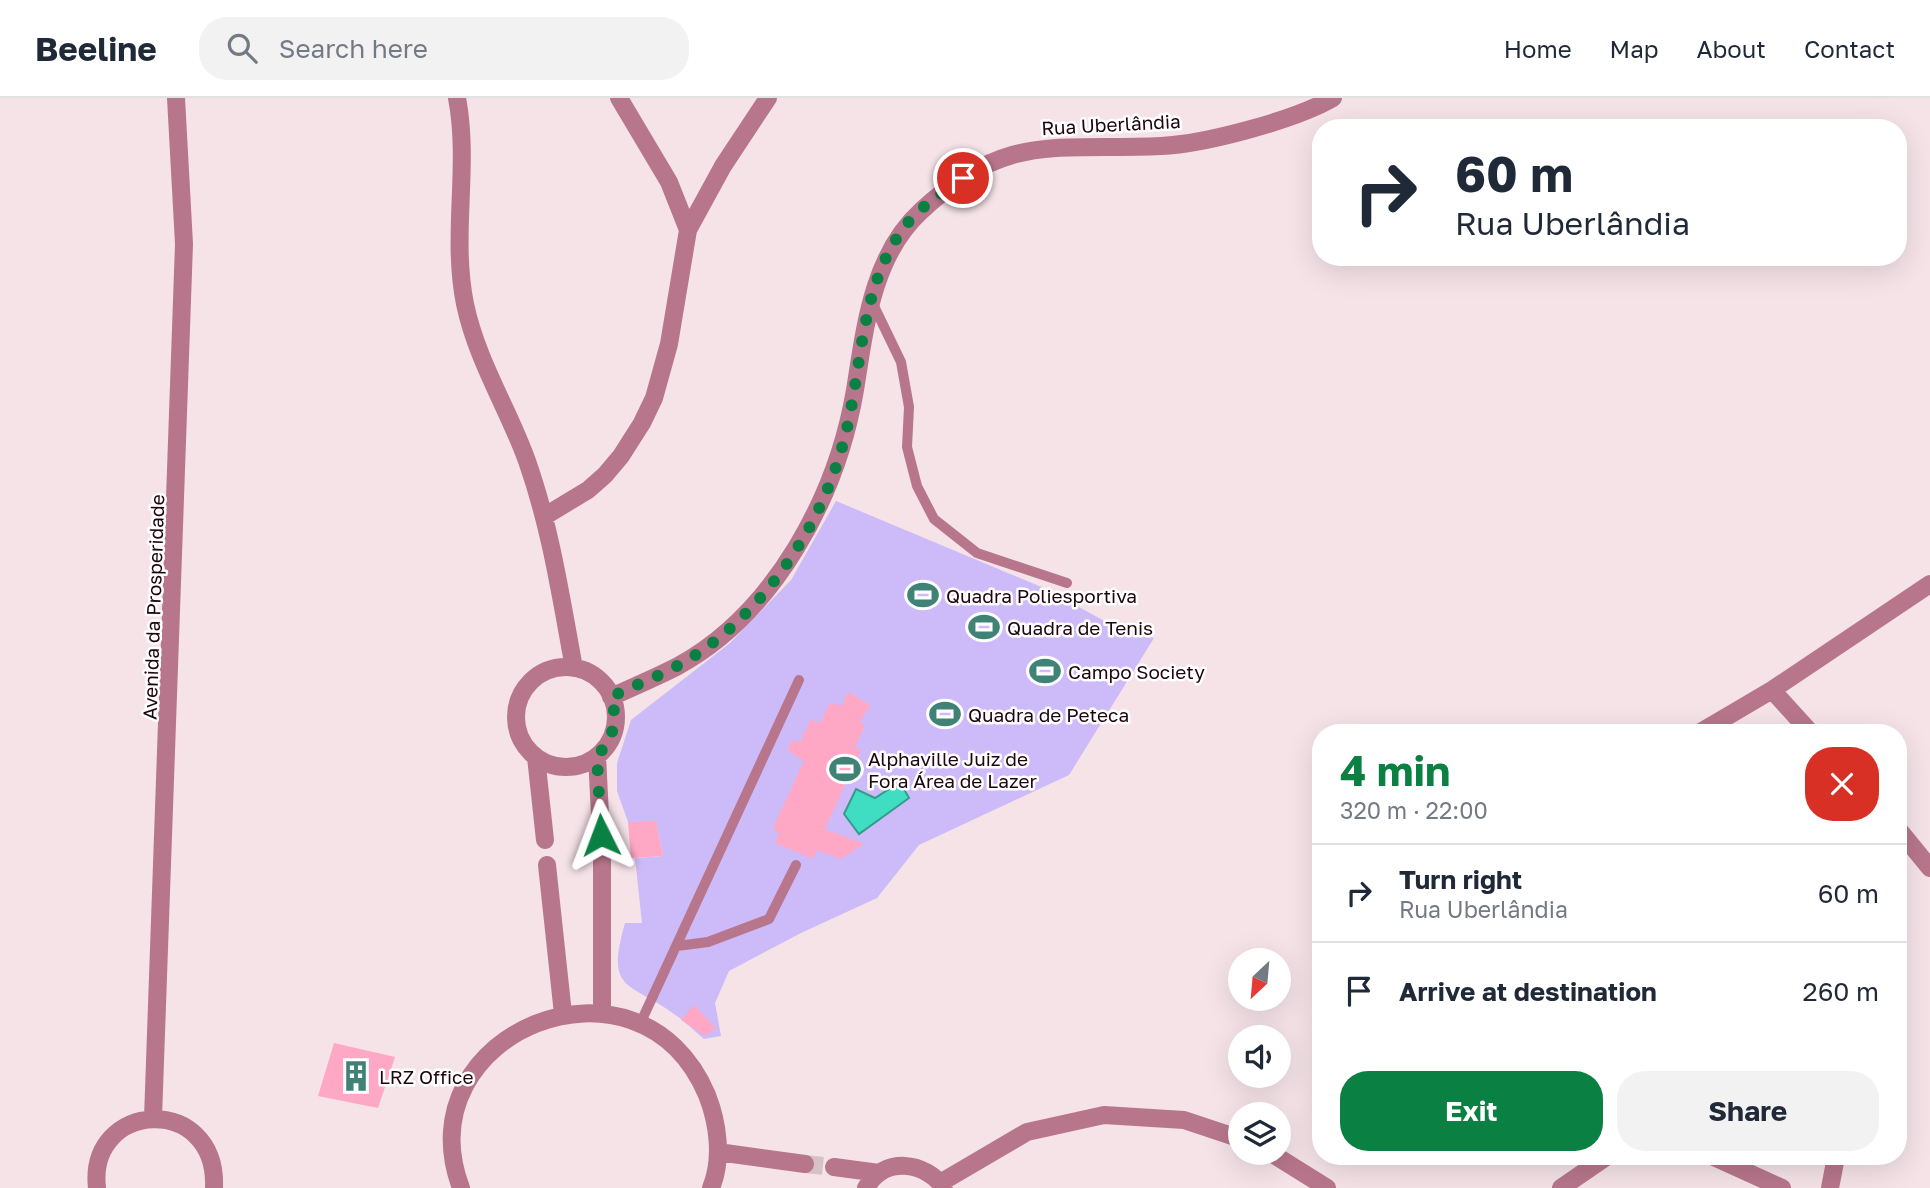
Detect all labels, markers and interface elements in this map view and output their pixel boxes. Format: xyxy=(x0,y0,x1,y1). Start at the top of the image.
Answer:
search box xyxy=(199,17,689,80)
text: Beeline xyxy=(35,29,157,68)
icon: search xyxy=(223,29,261,67)
text: Search here xyxy=(279,33,428,64)
text: Home xyxy=(1504,34,1572,63)
text: Map xyxy=(1610,34,1659,63)
text: About xyxy=(1697,34,1766,63)
text: Contact xyxy=(1804,34,1895,63)
street label: Rua Uberlândia xyxy=(1041,109,1181,139)
text: 60 m xyxy=(1455,144,1573,203)
icon: right xyxy=(1340,147,1431,238)
pin xyxy=(933,148,993,208)
icon: arrive xyxy=(944,159,982,197)
text: Rua Uberlândia xyxy=(1455,204,1690,242)
street label: Avenida da Prosperidade xyxy=(138,494,168,720)
sports icon: Quadra Poliesportiva xyxy=(906,578,940,612)
place label: Quadra Poliesportiva xyxy=(946,584,1137,607)
sports icon: Quadra de Tenis xyxy=(967,610,1001,644)
place label: Quadra de Tenis xyxy=(1007,616,1153,639)
sports icon: Campo Society xyxy=(1028,654,1062,688)
place label: Campo Society xyxy=(1068,660,1205,683)
sports icon: Quadra de Peteca xyxy=(928,697,962,731)
place label: Quadra de Peteca xyxy=(968,703,1129,726)
text: 4 min xyxy=(1340,745,1450,795)
place label: Alphaville Juiz de Fora Área de Lazer xyxy=(868,747,1038,792)
button: close xyxy=(1805,747,1879,821)
sports icon: Alphaville Juiz de Fora Área de Lazer xyxy=(828,752,862,786)
text: 320 m · 22:00 xyxy=(1340,796,1488,824)
position arrow xyxy=(564,798,638,872)
text: Turn right xyxy=(1399,864,1522,895)
icon: right xyxy=(1340,874,1378,912)
text: 60 m xyxy=(1818,878,1879,909)
text: Rua Uberlândia xyxy=(1399,895,1568,923)
north arrow xyxy=(1228,948,1292,1012)
map controls xyxy=(1228,948,1291,1165)
icon: arrive xyxy=(1340,972,1378,1010)
text: Arrive at destination xyxy=(1399,976,1657,1007)
text: 260 m xyxy=(1803,976,1879,1007)
button: sound xyxy=(1228,1025,1291,1088)
building icon: LRZ Office xyxy=(339,1059,373,1093)
place label: LRZ Office xyxy=(379,1065,474,1088)
button: Exit xyxy=(1340,1071,1603,1151)
button: Share xyxy=(1617,1071,1879,1151)
button: layers xyxy=(1228,1102,1291,1165)

